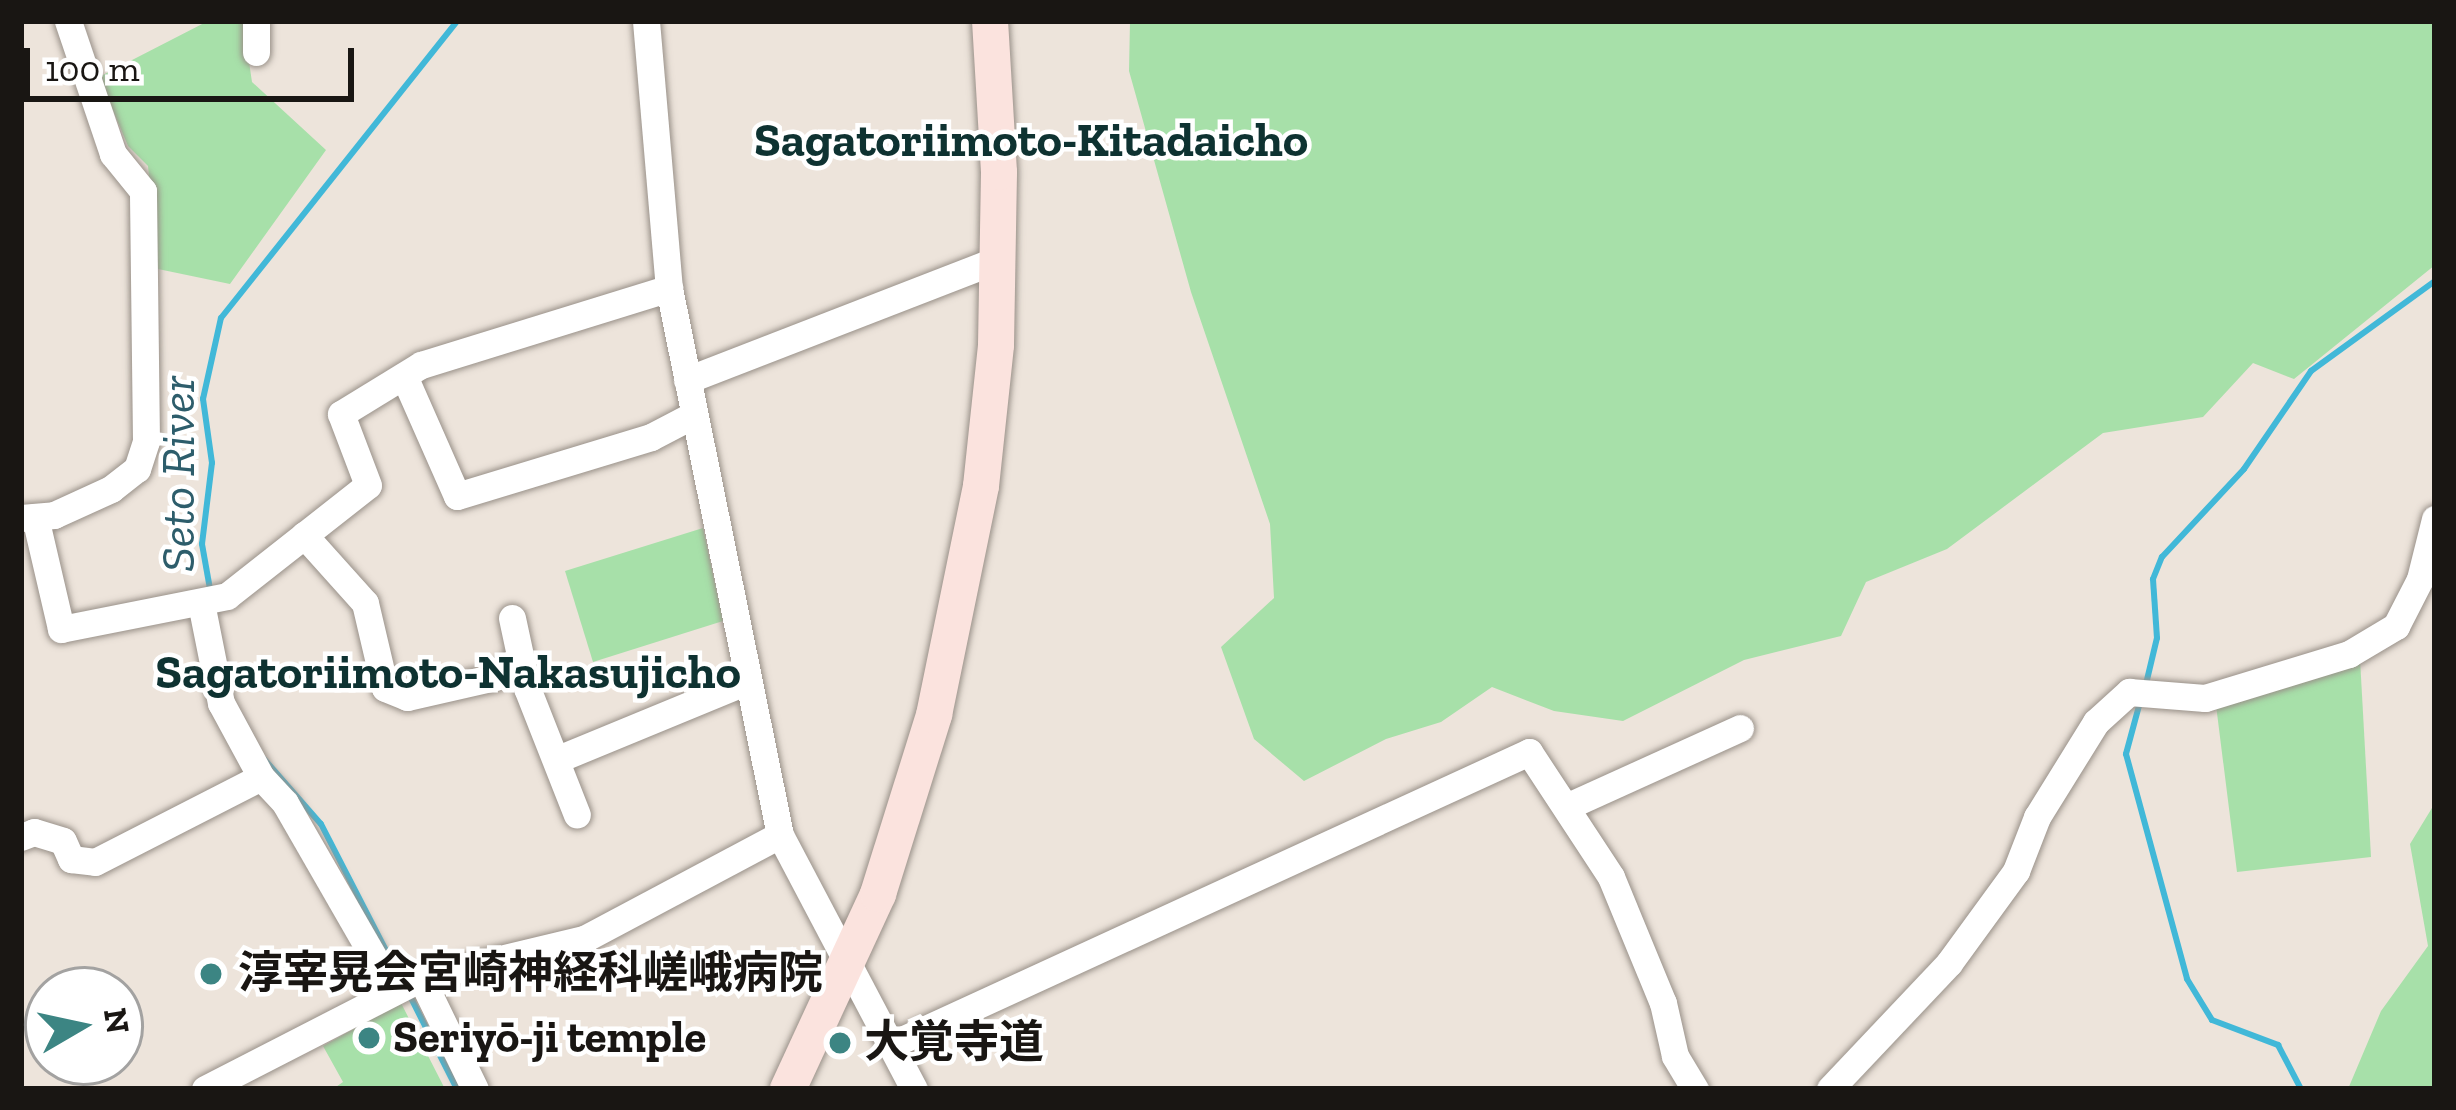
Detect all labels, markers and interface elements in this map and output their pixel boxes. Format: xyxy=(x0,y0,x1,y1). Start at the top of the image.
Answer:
scale bar xyxy=(30,24,360,98)
text: 100 m xyxy=(45,47,140,90)
district label: Sagatoriimoto-Kitadaicho xyxy=(754,111,1308,169)
water label: Seto River xyxy=(149,376,207,572)
district label: Sagatoriimoto-Nakasujicho xyxy=(155,643,741,701)
place label: 淳宰晃会宮崎神経科嵯峨病院 xyxy=(238,947,823,1001)
marker: 淳宰晃会宮崎神経科嵯峨病院 xyxy=(195,958,227,990)
north arrow xyxy=(24,966,144,1086)
text: N xyxy=(96,1005,138,1036)
place label: Seriyō-ji temple xyxy=(393,1011,706,1065)
place label: 大覚寺道 xyxy=(864,1016,1044,1070)
marker: Seriyō-ji temple xyxy=(356,1025,382,1051)
marker: 大覚寺道 xyxy=(827,1030,853,1056)

